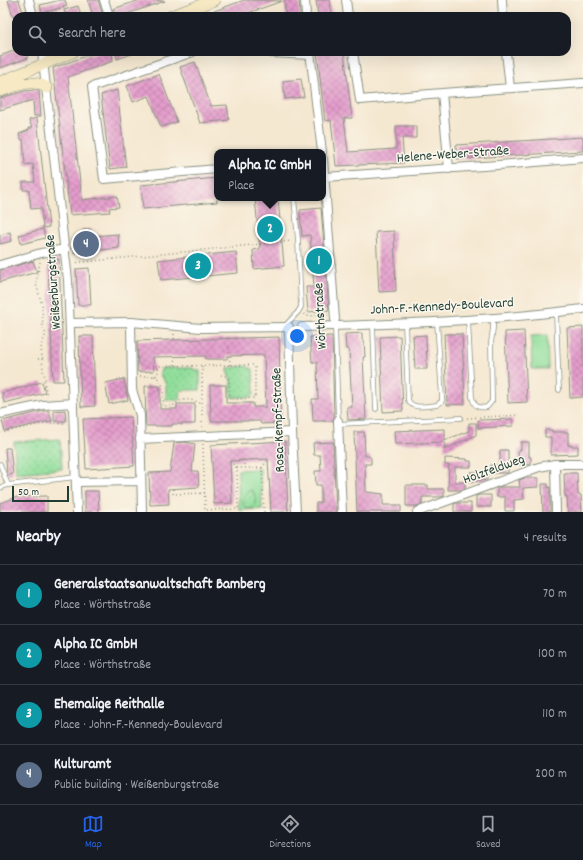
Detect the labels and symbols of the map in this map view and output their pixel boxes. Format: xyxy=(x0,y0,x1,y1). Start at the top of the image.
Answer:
street label: Helene-Weber-Straße xyxy=(396,141,510,169)
pin: 2 xyxy=(257,214,283,244)
pin: 4 xyxy=(73,229,99,259)
street label: Weißenburgstraße xyxy=(41,234,67,330)
pin: 1 xyxy=(306,246,332,276)
pin: 3 xyxy=(185,251,211,281)
street label: Wörthstraße xyxy=(309,282,333,350)
street label: John-F.-Kennedy-Boulevard xyxy=(370,293,514,321)
your location xyxy=(287,326,307,346)
street label: Rosa-Kempf-Straße xyxy=(267,367,291,473)
street label: Holzfeldweg xyxy=(460,450,528,490)
scale bar xyxy=(12,484,69,503)

